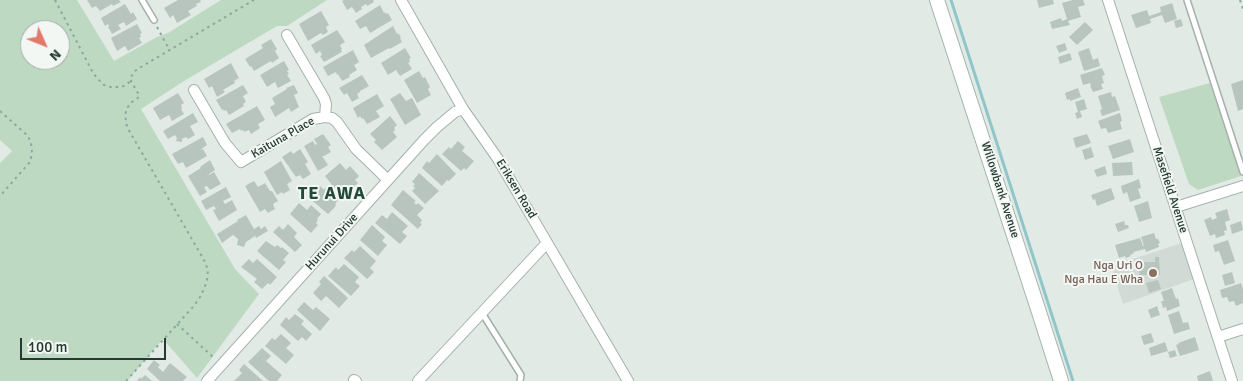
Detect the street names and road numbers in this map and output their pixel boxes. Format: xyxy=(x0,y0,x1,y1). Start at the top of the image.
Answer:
street label: Kaituna Place xyxy=(249,114,317,162)
street label: Willowbank Avenue xyxy=(978,140,1022,240)
street label: Masefield Avenue xyxy=(1149,145,1191,235)
street label: Eriksen Road xyxy=(493,157,539,221)
street label: Hurunui Drive xyxy=(303,211,361,273)

